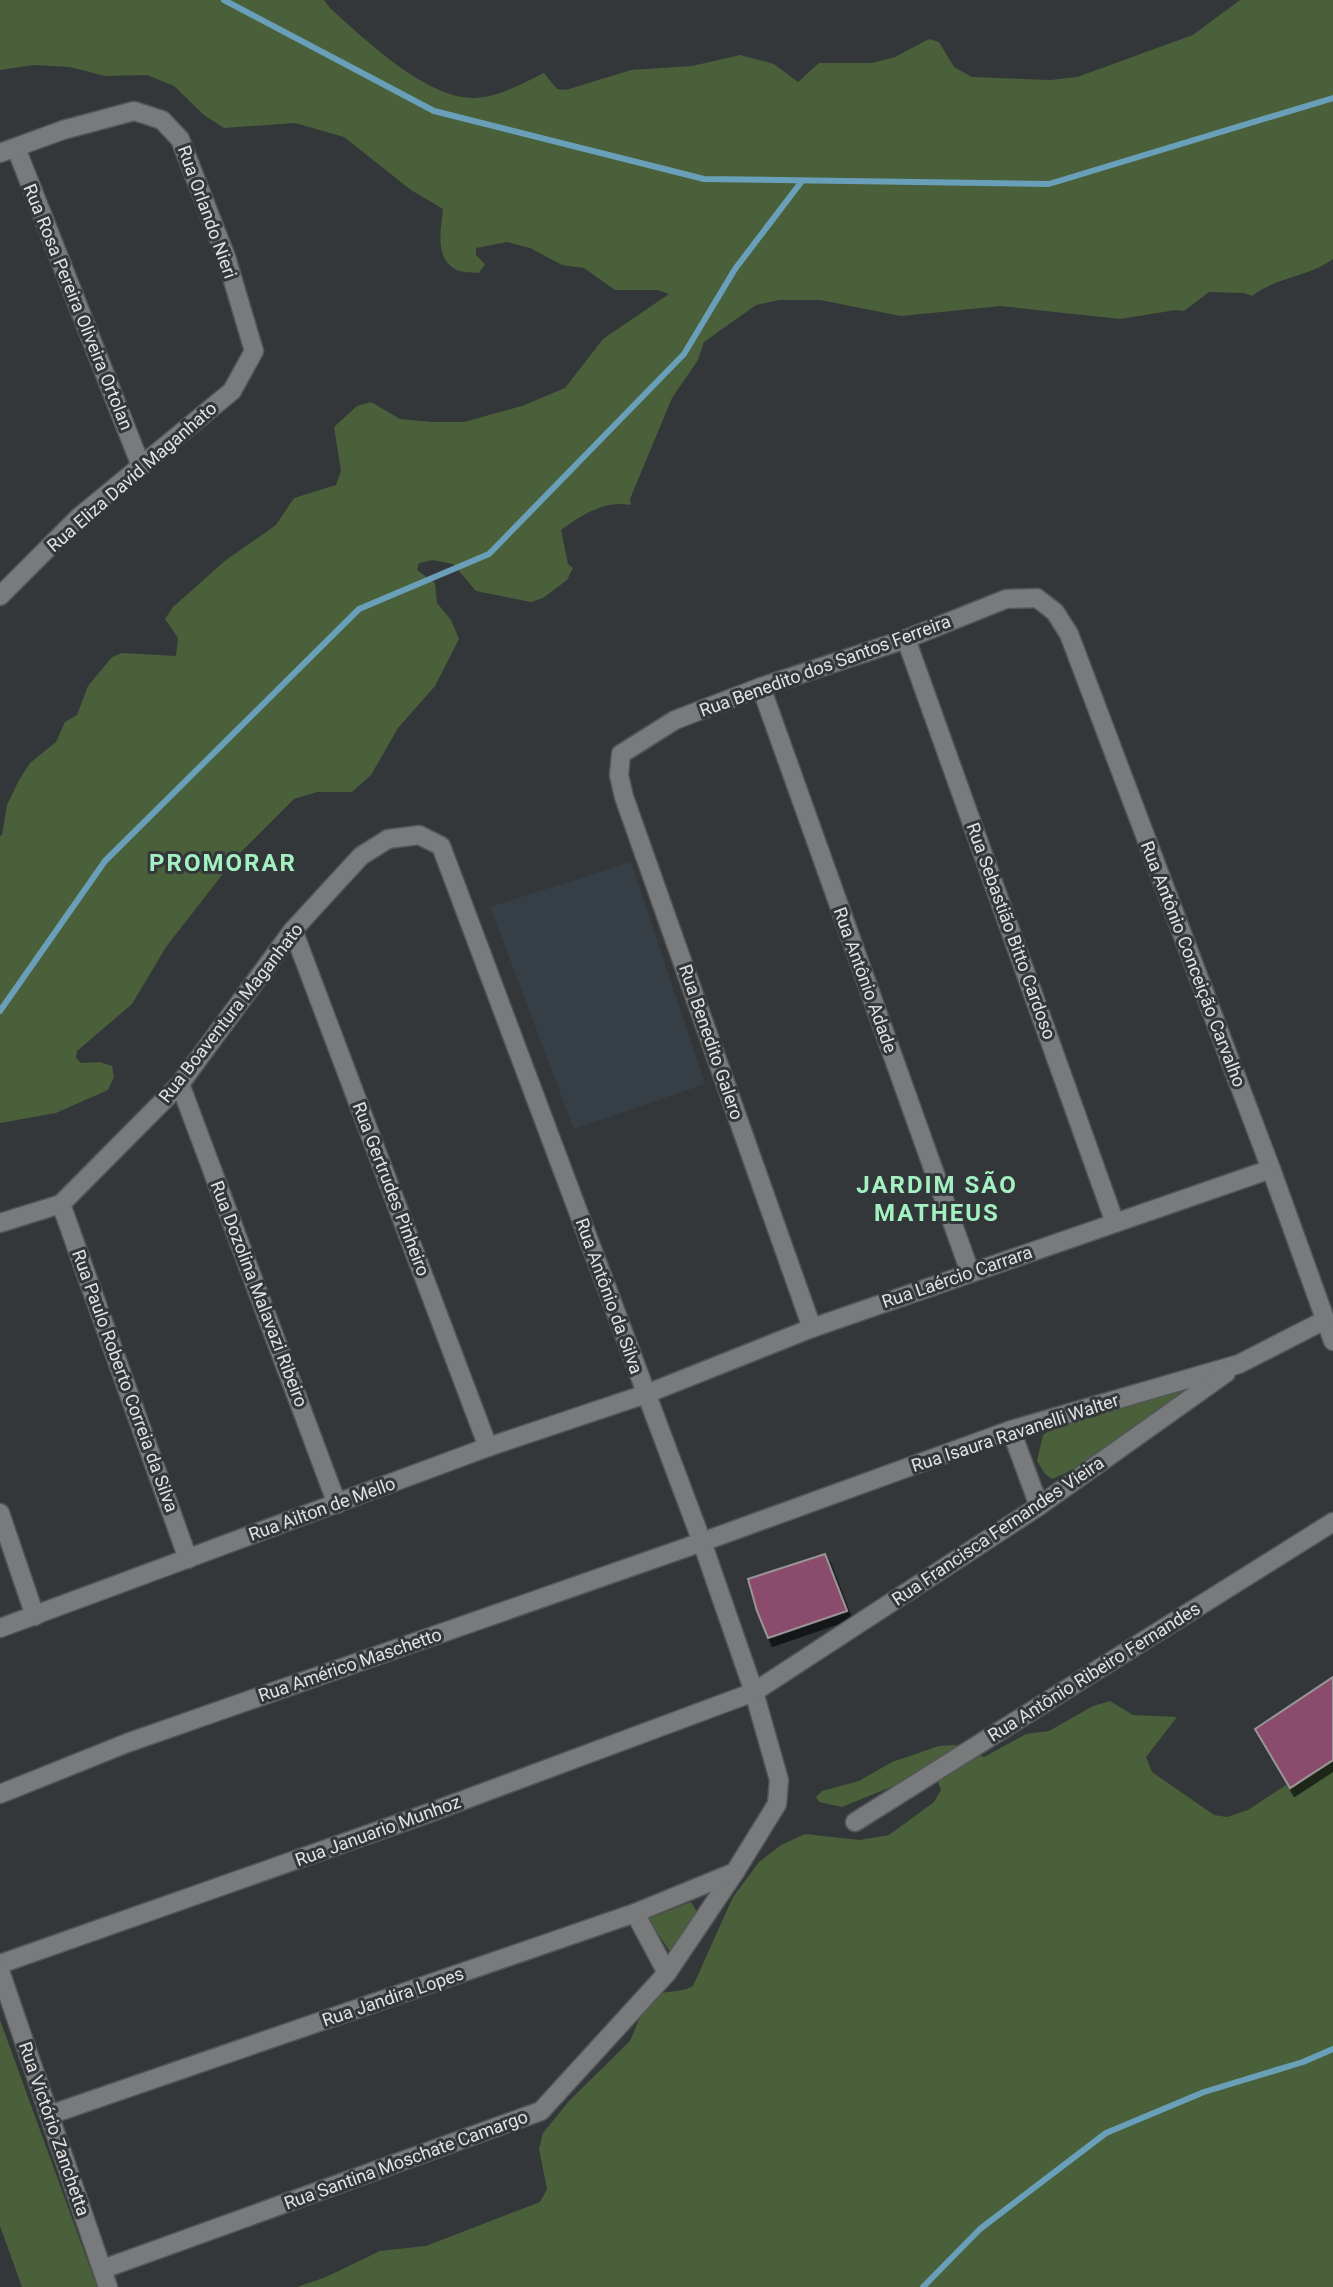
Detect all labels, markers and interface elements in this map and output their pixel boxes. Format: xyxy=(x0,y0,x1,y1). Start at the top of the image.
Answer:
street label: Rua Orlando Nieri xyxy=(174,142,241,281)
street label: Rua Rosa Pereira Oliveira Ortolan xyxy=(19,181,138,433)
street label: Rua Eliza David Maganhato xyxy=(43,397,221,556)
street label: Rua Benedito dos Santos Ferreira xyxy=(696,610,953,721)
street label: Rua Sebastião Bitto Cardoso xyxy=(962,820,1060,1042)
street label: Rua Antônio Conceição Carvalho xyxy=(1137,838,1250,1090)
district label: PROMORAR xyxy=(149,849,297,877)
street label: Rua Antônio Adade xyxy=(829,904,902,1055)
street label: Rua Boaventura Maganhato xyxy=(154,919,307,1106)
street label: Rua Benedito Galero xyxy=(675,962,748,1122)
street label: Rua Gertrudes Pinheiro xyxy=(349,1099,434,1279)
district label: JARDIM SÃO MATHEUS xyxy=(856,1171,1018,1227)
street label: Rua Dozolina Malavazi Ribeiro xyxy=(207,1178,312,1410)
street label: Rua Antônio da Silva xyxy=(572,1215,647,1377)
street label: Rua Laércio Carrara xyxy=(879,1241,1035,1312)
street label: Rua Paulo Roberto Correia da Silva xyxy=(68,1247,183,1515)
street label: Rua Isaura Ravanelli Walter xyxy=(909,1389,1121,1476)
street label: Rua Francisca Fernandes Vieira xyxy=(888,1452,1108,1609)
street label: Rua Ailton de Mello xyxy=(246,1472,398,1545)
street label: Rua Antônio Ribeiro Fernandes xyxy=(984,1597,1204,1746)
street label: Rua Américo Maschetto xyxy=(255,1623,444,1706)
street label: Rua Januario Munhoz xyxy=(292,1791,463,1870)
street label: Rua Jandira Lopes xyxy=(319,1962,466,2031)
street label: Rua Victório Zanchetta xyxy=(15,2039,94,2219)
street label: Rua Santina Moschate Camargo xyxy=(281,2106,531,2213)

